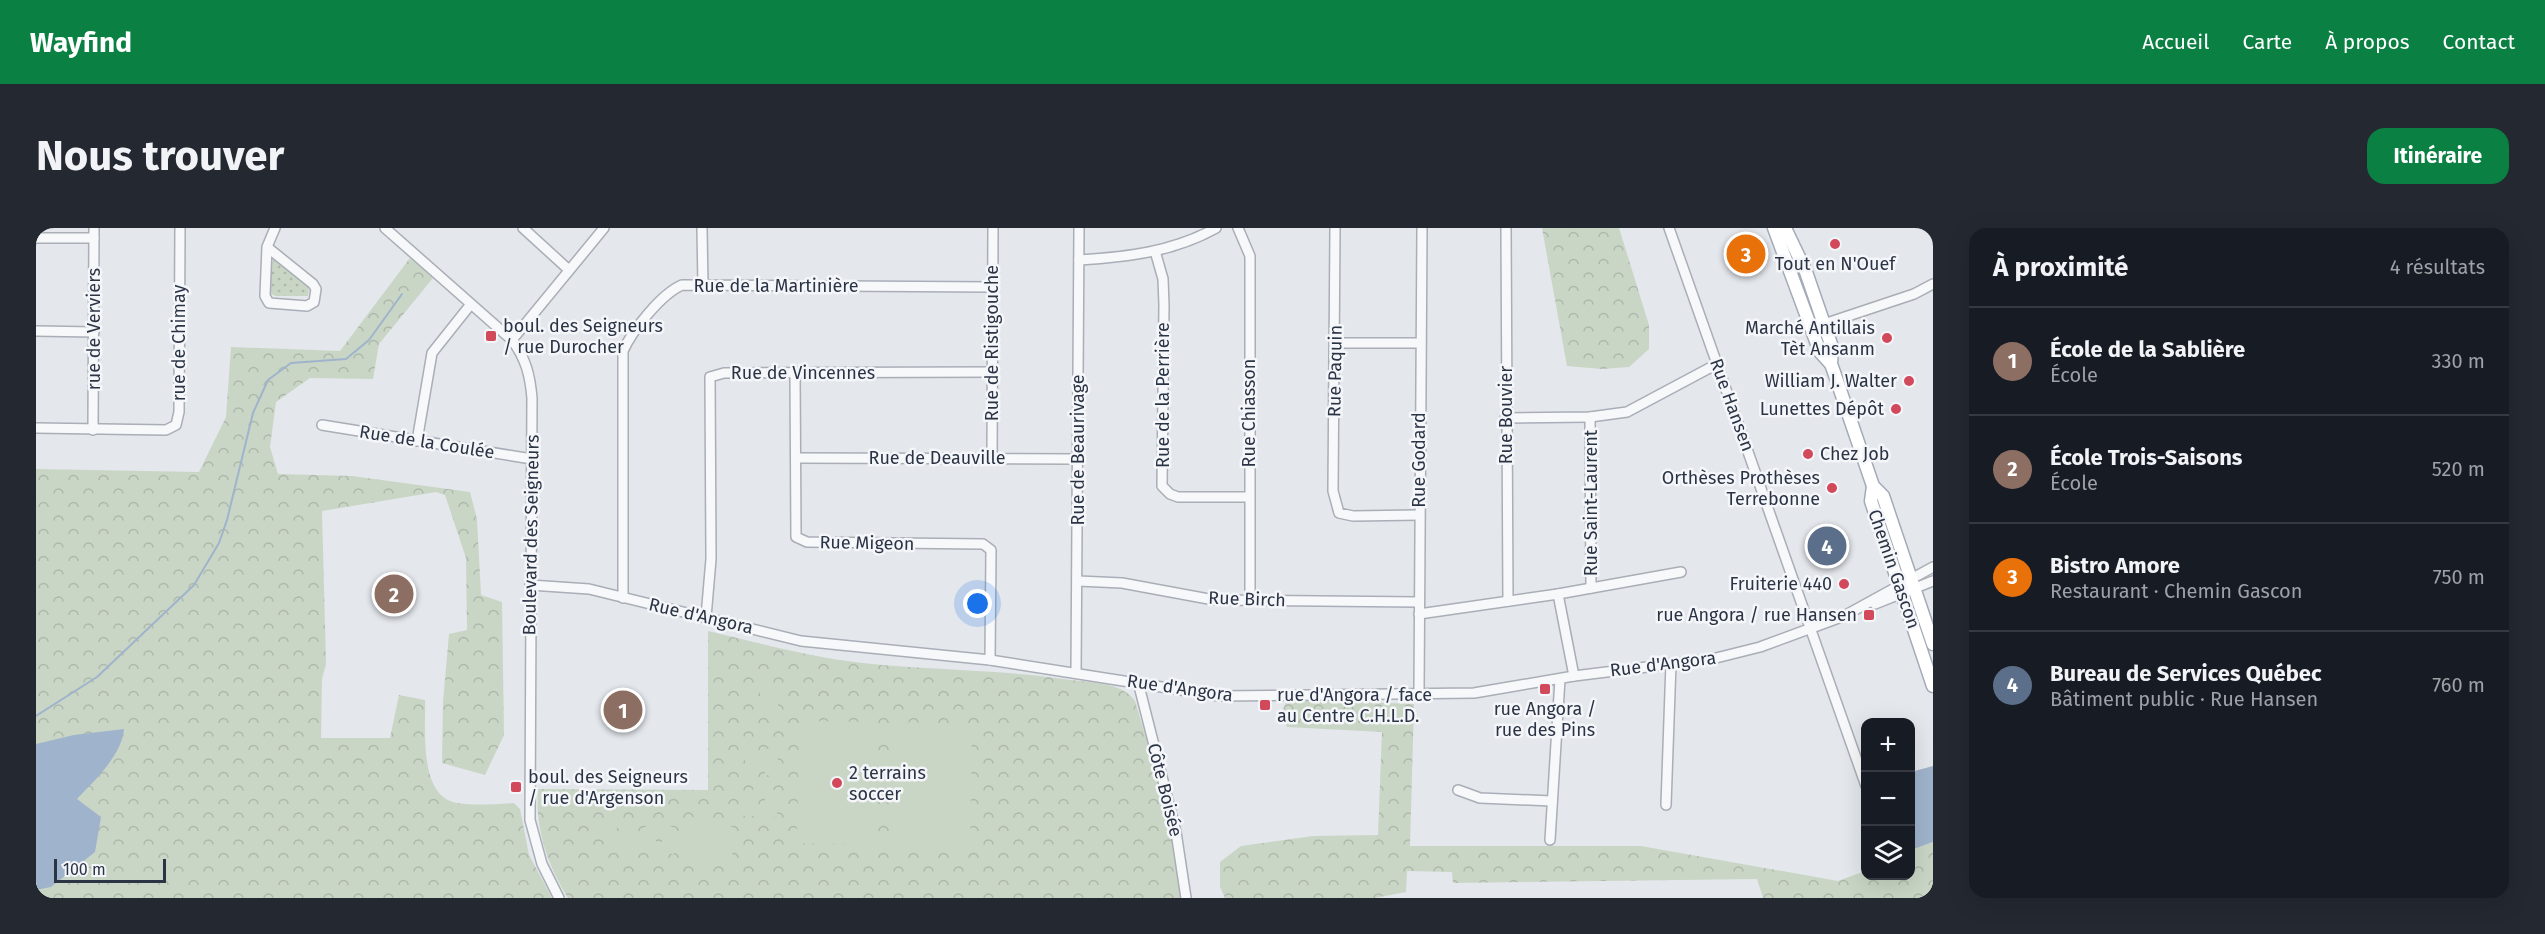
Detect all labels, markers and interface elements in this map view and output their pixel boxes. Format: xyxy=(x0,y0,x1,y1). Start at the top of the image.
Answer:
text: Wayfind xyxy=(30,26,132,59)
text: Accueil xyxy=(2142,29,2209,55)
text: Carte xyxy=(2242,29,2292,55)
text: À propos xyxy=(2325,29,2410,55)
text: Contact xyxy=(2443,29,2515,55)
button: Itinéraire xyxy=(2367,128,2509,184)
text: Nous trouver xyxy=(36,131,284,181)
pin: 3 xyxy=(1726,231,1766,276)
marker: Tout en N'Ouef xyxy=(1828,237,1842,251)
text: À proximité xyxy=(1993,252,2128,283)
place label: Tout en N'Ouef xyxy=(1775,253,1897,275)
text: 4 résultats xyxy=(2390,255,2485,279)
street label: Rue de Ristigouche xyxy=(981,265,1003,421)
street label: rue de Verviers xyxy=(83,268,105,390)
street label: Rue de la Martinière xyxy=(693,275,859,297)
street label: rue de Chimay xyxy=(168,285,190,401)
place label: boul. des Seigneurs / rue Durocher xyxy=(503,315,663,358)
place label: Marché Antillais Tèt Ansanm xyxy=(1745,317,1875,360)
street label: Rue de la Perrière xyxy=(1152,322,1174,468)
street label: Rue Paquin xyxy=(1323,325,1347,417)
marker: boul. des Seigneurs / rue Durocher xyxy=(484,329,498,343)
marker: Marché Antillais Tèt Ansanm xyxy=(1880,331,1894,345)
text: École de la Sablière xyxy=(2050,336,2245,363)
text: 1 xyxy=(2008,349,2017,373)
text: 330 m xyxy=(2431,349,2485,373)
street label: Rue Hansen xyxy=(1705,356,1759,454)
street label: Rue Chiasson xyxy=(1238,359,1260,467)
street label: Rue de Vincennes xyxy=(731,362,875,384)
text: École xyxy=(2050,363,2098,387)
street label: Rue Bouvier xyxy=(1495,366,1517,464)
place label: William J. Walter xyxy=(1765,370,1897,392)
street label: Rue de Beaurivage xyxy=(1067,374,1089,526)
marker: William J. Walter xyxy=(1902,374,1916,388)
place label: Lunettes Dépôt xyxy=(1760,398,1885,420)
marker: Lunettes Dépôt xyxy=(1889,402,1903,416)
street label: Rue Godard xyxy=(1408,412,1430,508)
street label: Rue de la Coulée xyxy=(358,420,496,464)
street label: Rue Saint-Laurent xyxy=(1580,429,1602,576)
street label: Boulevard des Seigneurs xyxy=(518,434,544,636)
place label: Chez Job xyxy=(1820,443,1889,465)
text: École Trois-Saisons xyxy=(2050,444,2242,471)
street label: Rue de Deauville xyxy=(869,447,1005,469)
marker: Chez Job xyxy=(1801,447,1815,461)
text: 2 xyxy=(2007,457,2018,481)
text: 520 m xyxy=(2432,457,2485,481)
place label: Orthèses Prothèses Terrebonne xyxy=(1662,467,1820,510)
text: École xyxy=(2050,471,2098,495)
marker: Orthèses Prothèses Terrebonne xyxy=(1825,481,1839,495)
street label: Chemin Gascon xyxy=(1863,506,1925,632)
pin: 4 xyxy=(1808,524,1846,568)
street label: Rue Migeon xyxy=(819,531,915,555)
text: Bistro Amore xyxy=(2050,552,2180,579)
text: 3 xyxy=(2007,565,2018,589)
text: 750 m xyxy=(2433,565,2485,589)
pin: 2 xyxy=(374,572,414,616)
place label: Fruiterie 440 xyxy=(1729,573,1832,595)
marker: Fruiterie 440 xyxy=(1837,577,1851,591)
text: Restaurant · Chemin Gascon xyxy=(2050,579,2303,603)
street label: Rue Birch xyxy=(1208,587,1286,611)
your location xyxy=(963,589,992,618)
street label: Rue d'Angora xyxy=(647,593,755,639)
place label: rue Angora / rue Hansen xyxy=(1656,604,1857,626)
marker: rue Angora / rue Hansen xyxy=(1862,608,1876,622)
street label: Rue d'Angora xyxy=(1609,647,1717,681)
text: Bureau de Services Québec xyxy=(2050,660,2322,687)
street label: Rue d'Angora xyxy=(1126,670,1234,706)
text: 4 xyxy=(2007,673,2018,697)
text: 760 m xyxy=(2432,673,2485,697)
marker: rue Angora / rue des Pins xyxy=(1538,682,1552,696)
place label: rue d'Angora / face au Centre C.H.L.D. xyxy=(1277,684,1432,727)
text: Bâtiment public · Rue Hansen xyxy=(2050,687,2318,711)
pin: 1 xyxy=(604,688,642,732)
marker: rue d'Angora / face au Centre C.H.L.D. xyxy=(1258,698,1272,712)
place label: rue Angora / rue des Pins xyxy=(1494,698,1596,741)
map controls xyxy=(1861,718,1915,880)
button: + xyxy=(1861,718,1915,772)
street label: Côte Boisée xyxy=(1143,741,1187,839)
place label: 2 terrains soccer xyxy=(849,762,926,805)
place label: boul. des Seigneurs / rue d'Argenson xyxy=(528,766,688,809)
button: − xyxy=(1861,772,1915,826)
marker: 2 terrains soccer xyxy=(830,776,844,790)
marker: boul. des Seigneurs / rue d'Argenson xyxy=(509,780,523,794)
button: layers xyxy=(1861,826,1915,880)
scale bar xyxy=(54,856,166,884)
text: 100 m xyxy=(63,860,106,879)

